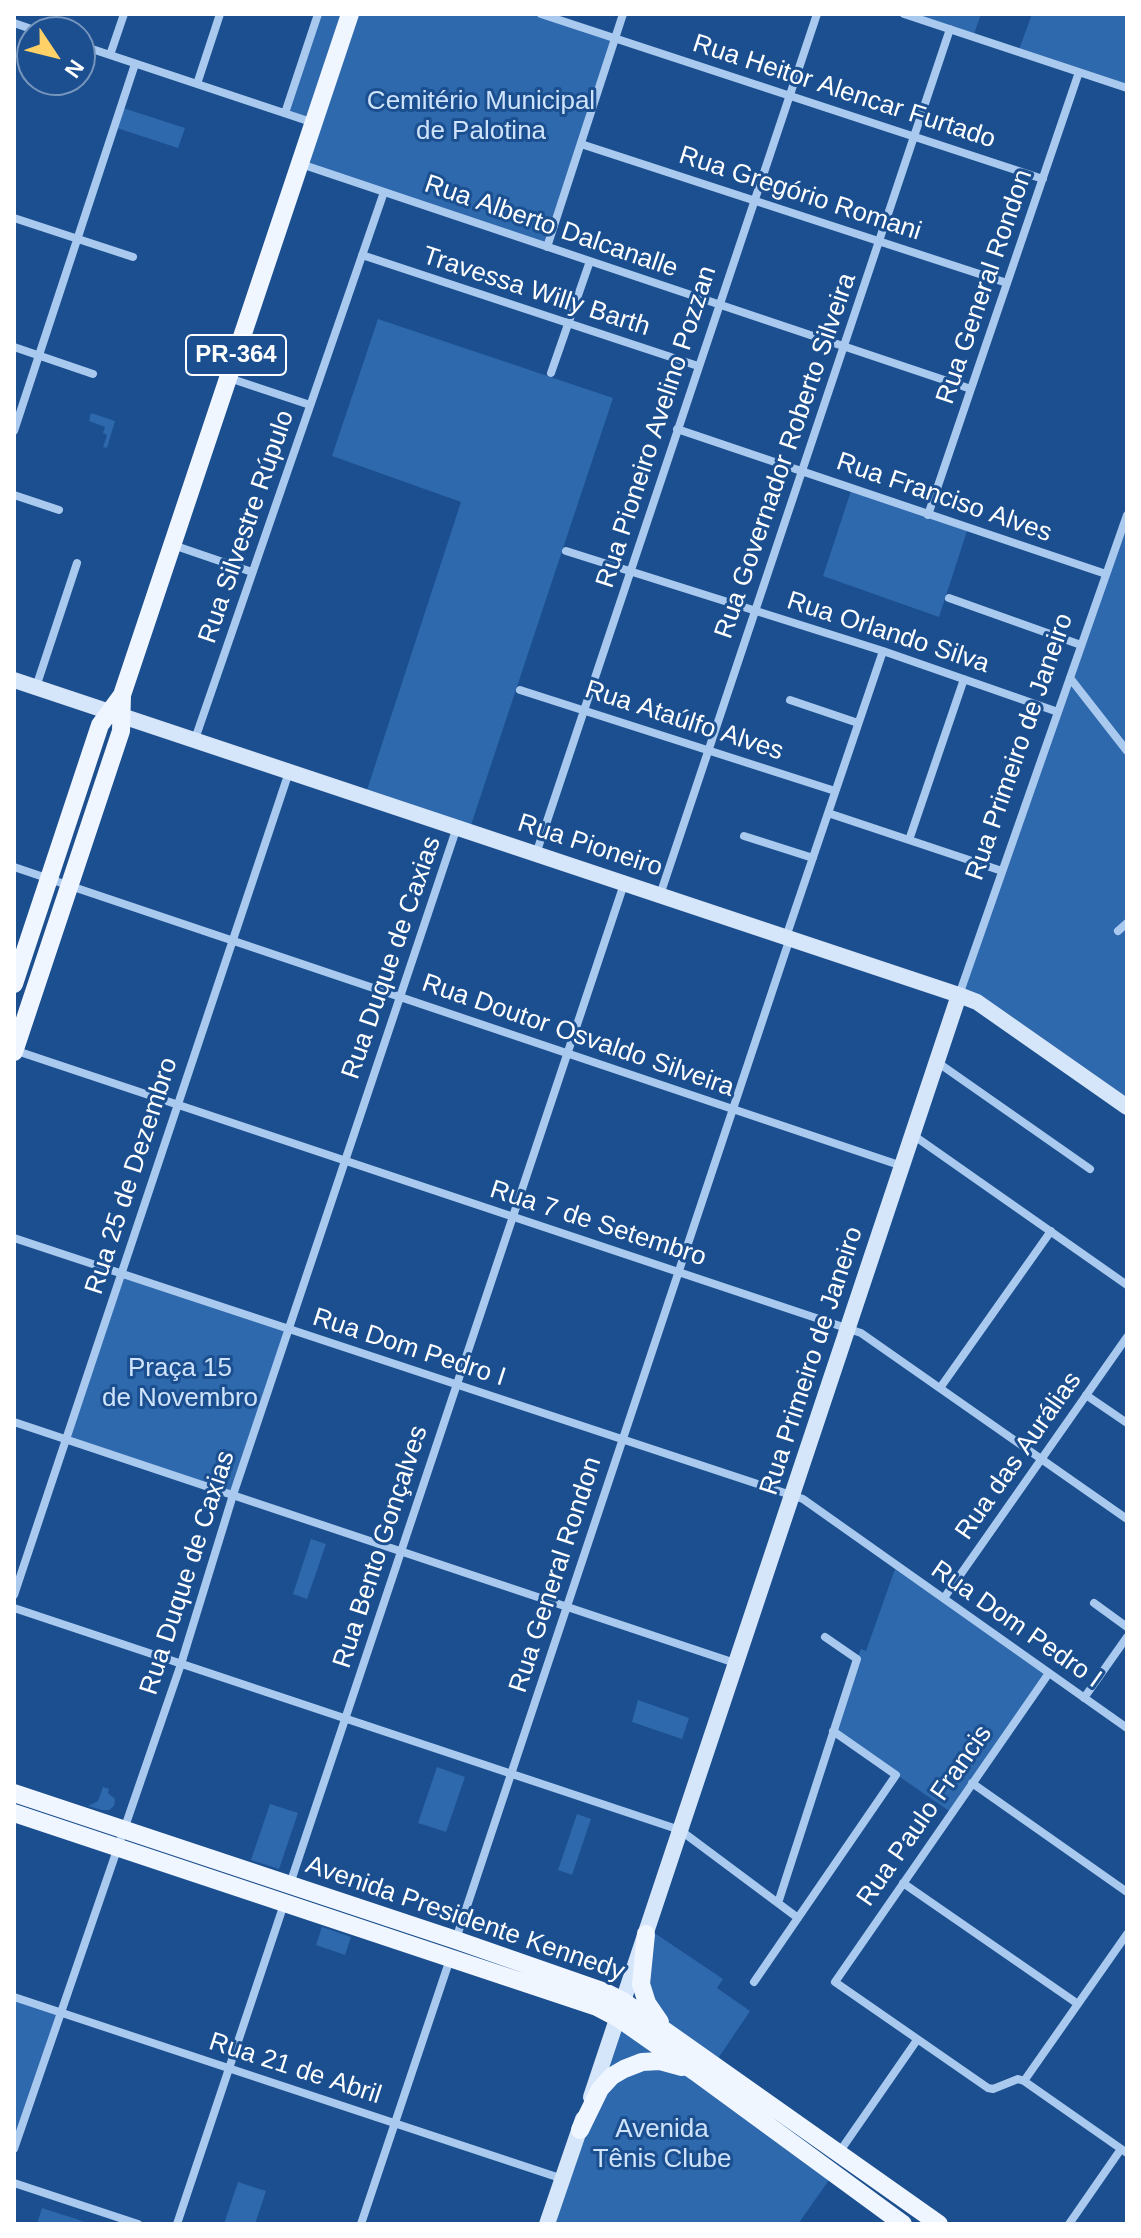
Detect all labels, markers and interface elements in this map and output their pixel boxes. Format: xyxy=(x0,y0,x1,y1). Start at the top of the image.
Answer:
north arrow xyxy=(16,16,96,96)
street label: Rua Heitor Alencar Furtado xyxy=(689,28,999,156)
text: N xyxy=(60,55,89,83)
park label: Cemitério Municipal de Palotina xyxy=(367,86,595,148)
street label: Rua Gregório Romani xyxy=(675,140,925,248)
street label: Rua General Rondon xyxy=(930,166,1040,408)
street label: Rua Alberto Dalcanalle xyxy=(420,169,682,285)
street label: Travessa Willy Barth xyxy=(418,240,654,344)
street label: Rua Pioneiro Avelino Pozzan xyxy=(590,262,724,592)
street label: Rua Governador Roberto Silveira xyxy=(709,269,863,643)
road number: PR-364 xyxy=(186,335,286,375)
street label: Rua Silvestre Rúpulo xyxy=(192,406,302,648)
street label: Rua Franciso Alves xyxy=(832,447,1056,549)
street label: Rua Orlando Silva xyxy=(783,586,993,680)
street label: Rua Primeiro de Janeiro xyxy=(960,609,1080,885)
street label: Rua Ataúlfo Alves xyxy=(581,674,787,768)
street label: Rua Pioneiro xyxy=(514,808,666,884)
street label: Rua Duque de Caxias xyxy=(336,833,448,1083)
street label: Rua Doutor Osvaldo Silveira xyxy=(418,968,738,1104)
street label: Rua 25 de Dezembro xyxy=(79,1054,185,1298)
street label: Rua 7 de Setembro xyxy=(486,1174,710,1274)
street label: Rua Primeiro de Janeiro xyxy=(754,1223,870,1499)
street label: Rua Dom Pedro I xyxy=(309,1302,509,1394)
park label: Praça 15 de Novembro xyxy=(102,1353,258,1414)
street label: Rua das Aurálias xyxy=(949,1366,1089,1546)
street label: Rua Bento Gonçalves xyxy=(327,1422,435,1672)
street label: Rua Duque de Caxias xyxy=(134,1447,242,1699)
street label: Rua General Rondon xyxy=(503,1453,609,1697)
street label: Rua Dom Pedro I xyxy=(925,1555,1107,1695)
street label: Rua Paulo Francis xyxy=(851,1719,999,1913)
street label: Avenida Presidente Kennedy xyxy=(302,1850,628,1988)
street label: Rua 21 de Abril xyxy=(205,2026,385,2112)
park label: Avenida Tênis Clube xyxy=(593,2114,731,2176)

